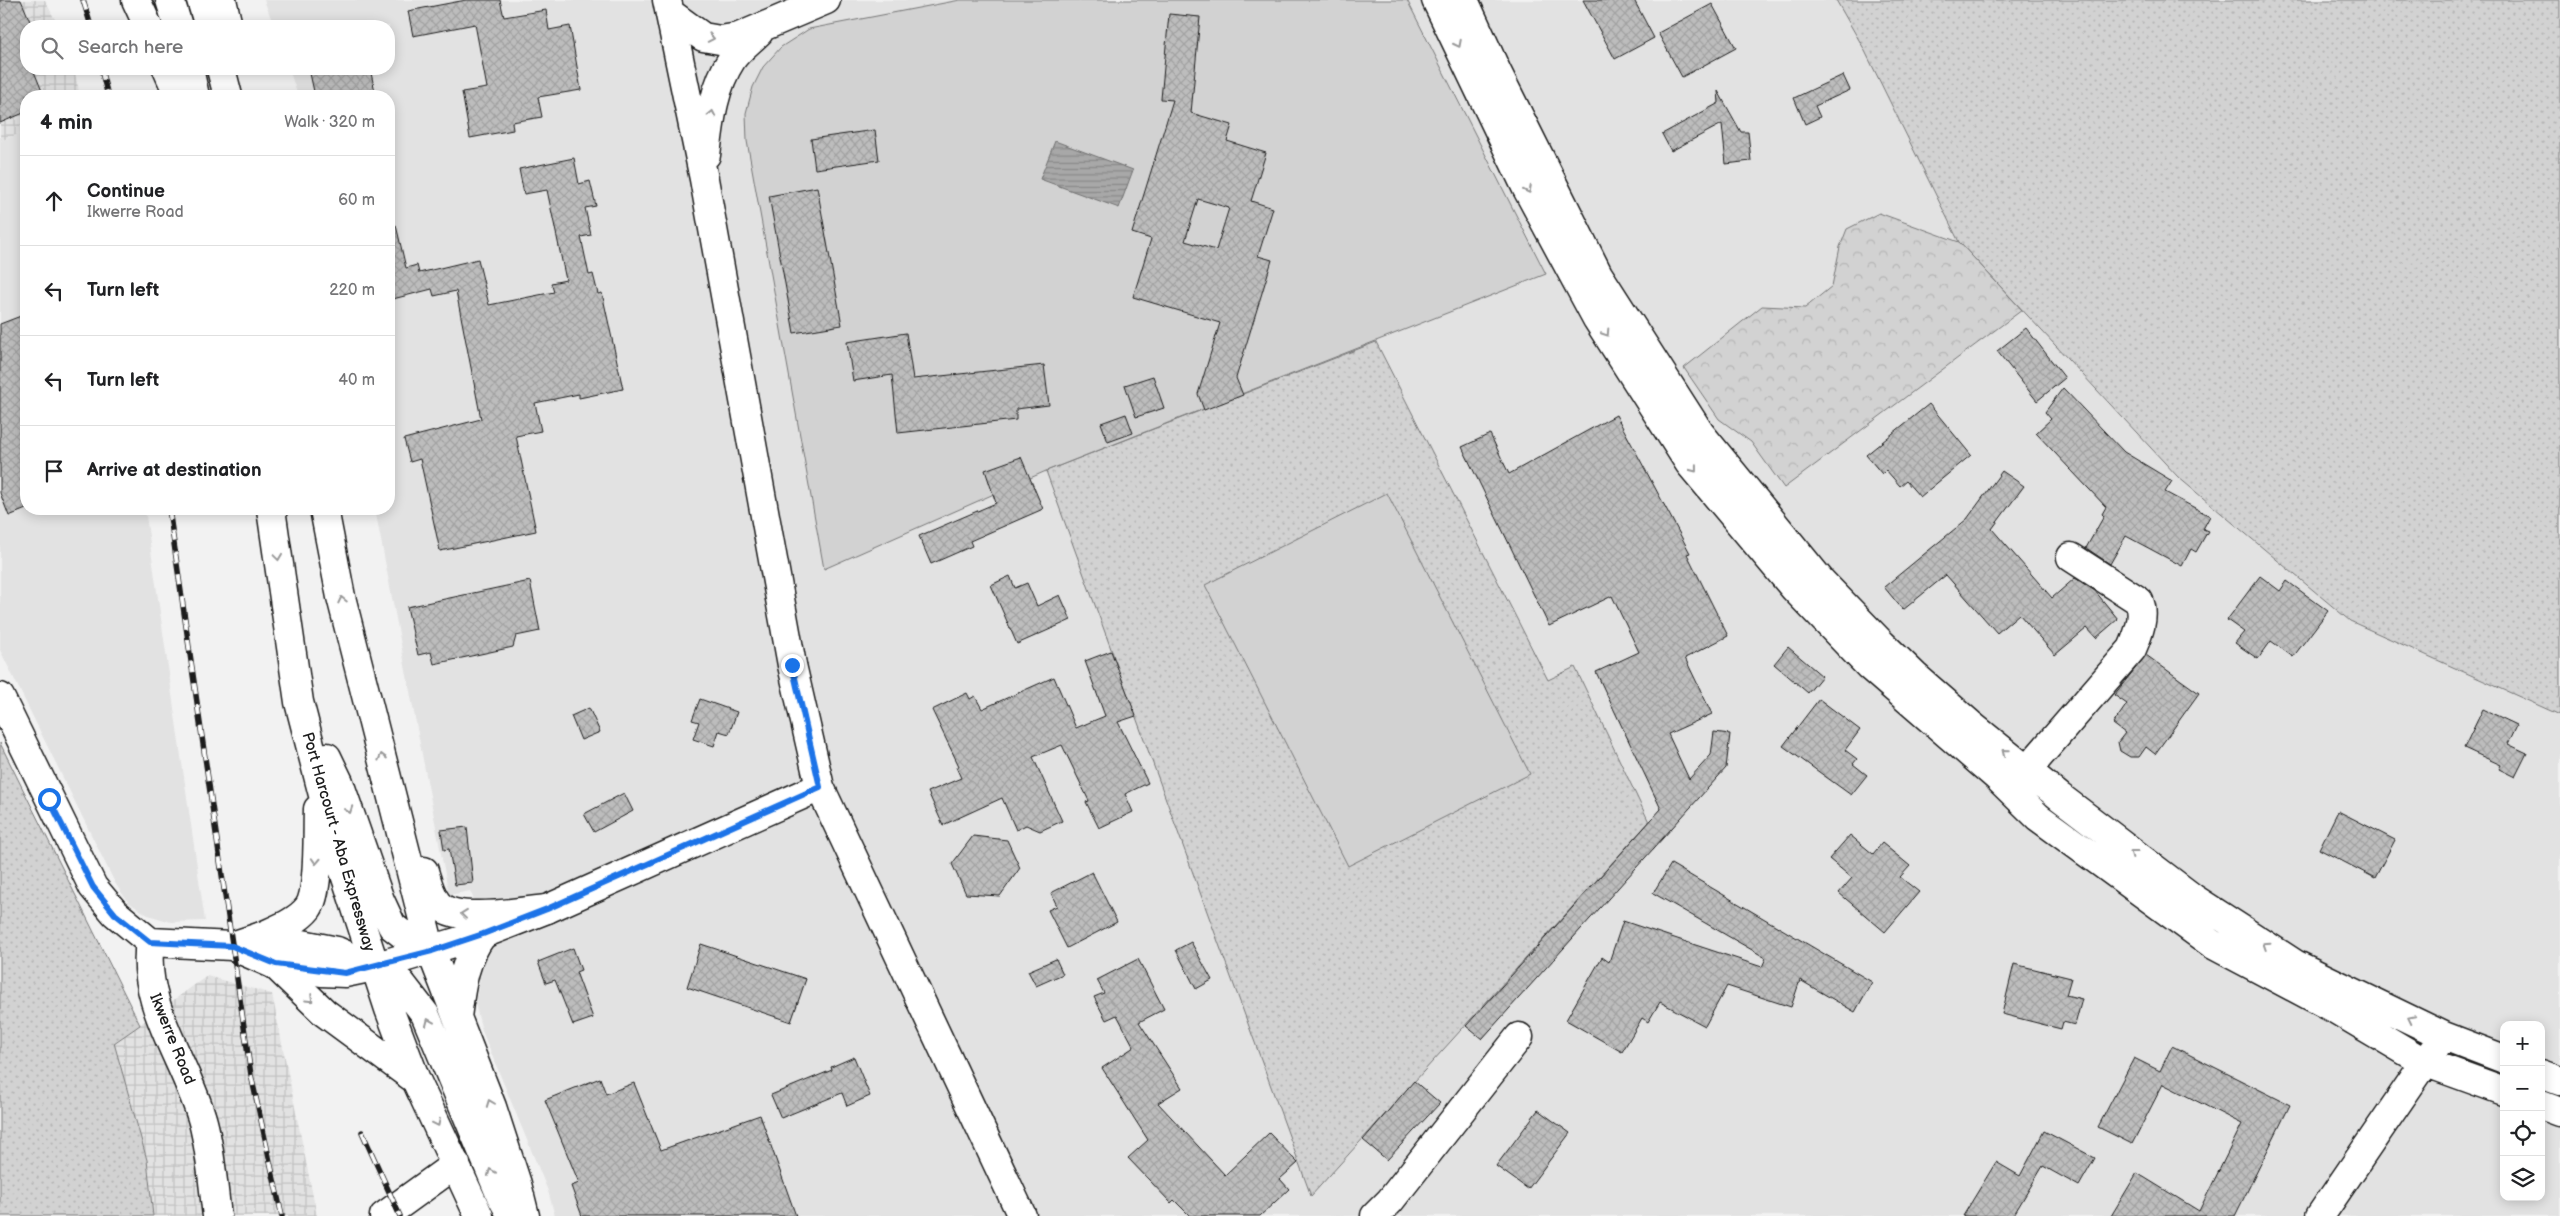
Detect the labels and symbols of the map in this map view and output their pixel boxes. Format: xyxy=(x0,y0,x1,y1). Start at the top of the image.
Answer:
one-way arrow xyxy=(706,32,715,42)
one-way arrow xyxy=(1452,38,1462,47)
one-way arrow xyxy=(706,109,716,118)
one-way arrow xyxy=(1522,185,1532,194)
one-way arrow xyxy=(1599,328,1609,337)
one-way arrow xyxy=(1688,463,1697,473)
one-way arrow xyxy=(273,553,283,561)
one-way arrow xyxy=(337,595,348,604)
route end xyxy=(781,654,804,677)
street label: Port Harcourt - Aba Expressway xyxy=(298,730,379,955)
one-way arrow xyxy=(2002,750,2011,758)
one-way arrow xyxy=(377,753,388,762)
route start xyxy=(38,788,61,811)
one-way arrow xyxy=(343,805,353,813)
one-way arrow xyxy=(2130,850,2139,858)
one-way arrow xyxy=(311,857,322,865)
one-way arrow xyxy=(460,909,468,920)
one-way arrow xyxy=(2263,942,2272,952)
street label: Ikwerre Road xyxy=(145,991,199,1087)
one-way arrow xyxy=(304,993,313,1002)
one-way arrow xyxy=(2407,1015,2416,1026)
one-way arrow xyxy=(424,1018,435,1027)
one-way arrow xyxy=(486,1099,496,1107)
one-way arrow xyxy=(431,1118,441,1127)
one-way arrow xyxy=(487,1168,497,1177)

